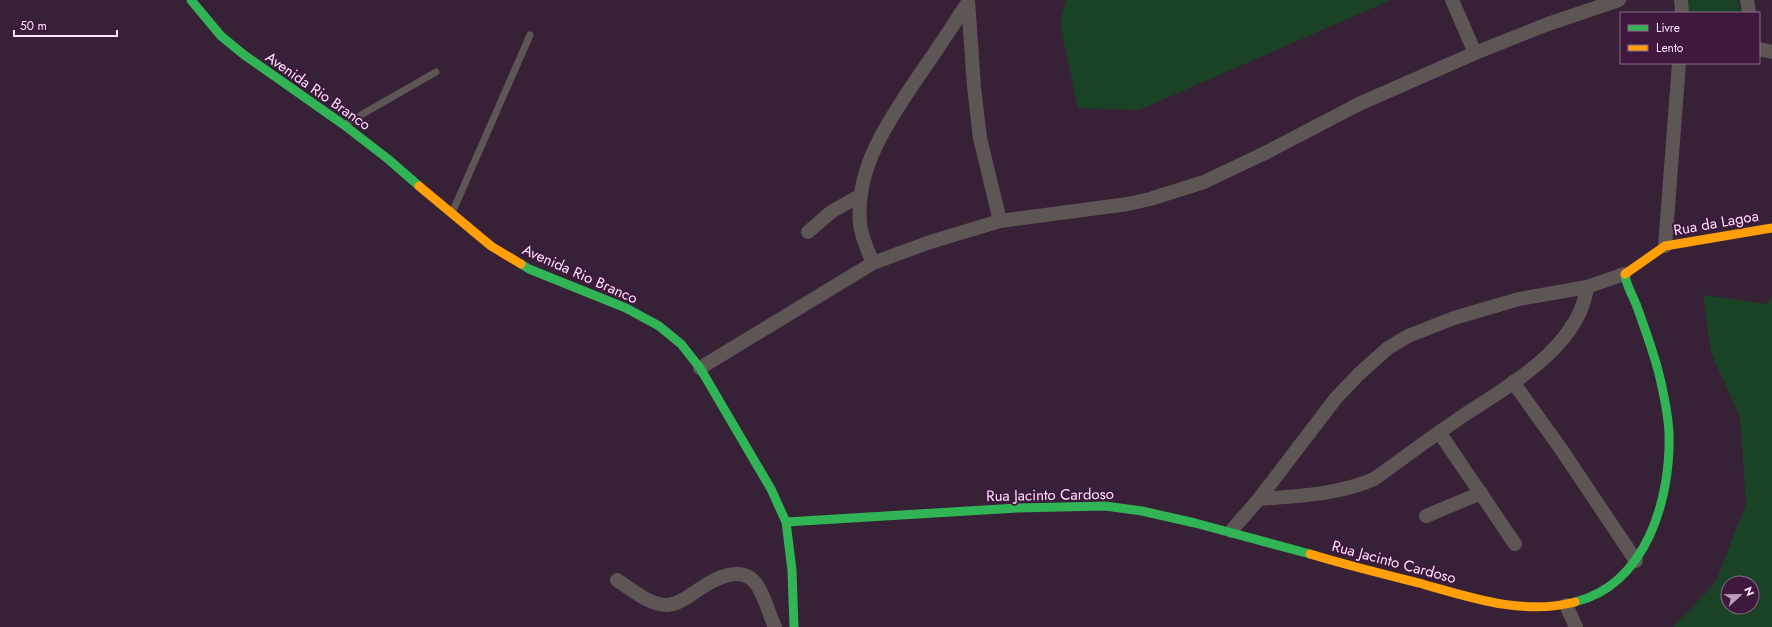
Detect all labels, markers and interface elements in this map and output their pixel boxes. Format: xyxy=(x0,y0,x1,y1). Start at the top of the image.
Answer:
scale bar xyxy=(14,12,117,38)
legend xyxy=(1620,12,1760,64)
text: 50 m xyxy=(20,17,47,35)
text: Livre xyxy=(1656,19,1680,37)
text: Lento xyxy=(1656,39,1684,57)
street label: Avenida Rio Branco xyxy=(261,46,375,136)
street label: Rua da Lagoa xyxy=(1672,205,1760,241)
street label: Avenida Rio Branco xyxy=(519,239,641,309)
street label: Rua Jacinto Cardoso xyxy=(986,483,1114,507)
street label: Rua Jacinto Cardoso xyxy=(1329,535,1459,589)
north arrow xyxy=(1720,575,1760,615)
text: N xyxy=(1740,584,1758,598)

